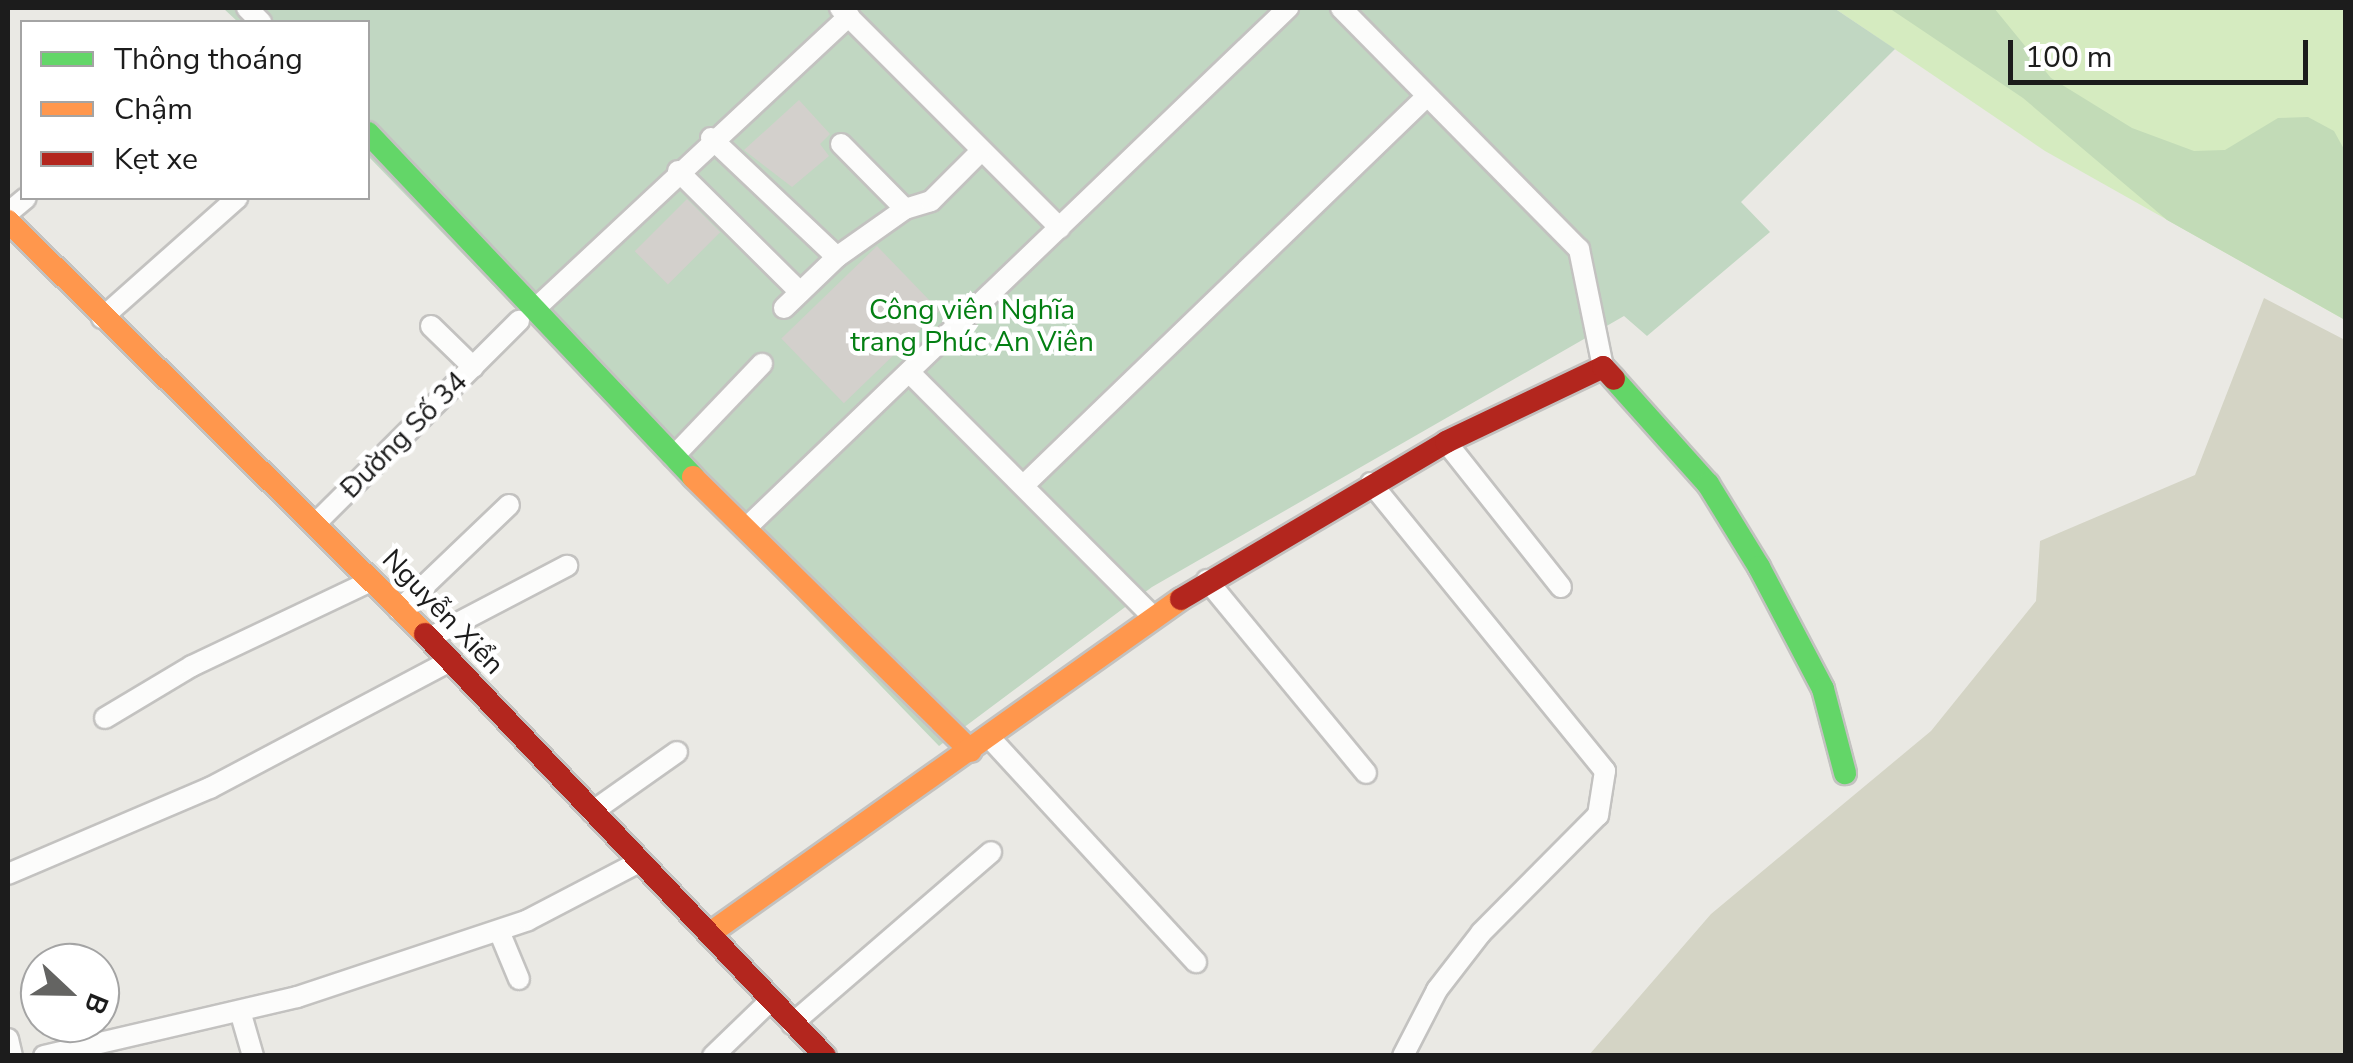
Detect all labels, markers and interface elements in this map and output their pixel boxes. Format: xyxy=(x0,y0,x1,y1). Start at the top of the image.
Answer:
legend xyxy=(20,20,370,200)
scale bar xyxy=(2013,20,2313,82)
text: 100 m xyxy=(2025,37,2112,78)
text: Thông thoáng xyxy=(114,39,303,80)
text: Chậm xyxy=(114,89,193,130)
text: Kẹt xe xyxy=(114,139,198,180)
park label: Công viên Nghĩa trang Phúc An Viên xyxy=(850,293,1094,359)
street label: Đường Số 34 xyxy=(334,365,474,505)
street label: Nguyễn Xiển xyxy=(375,543,511,681)
north arrow xyxy=(20,943,120,1043)
text: B xyxy=(75,987,117,1020)

